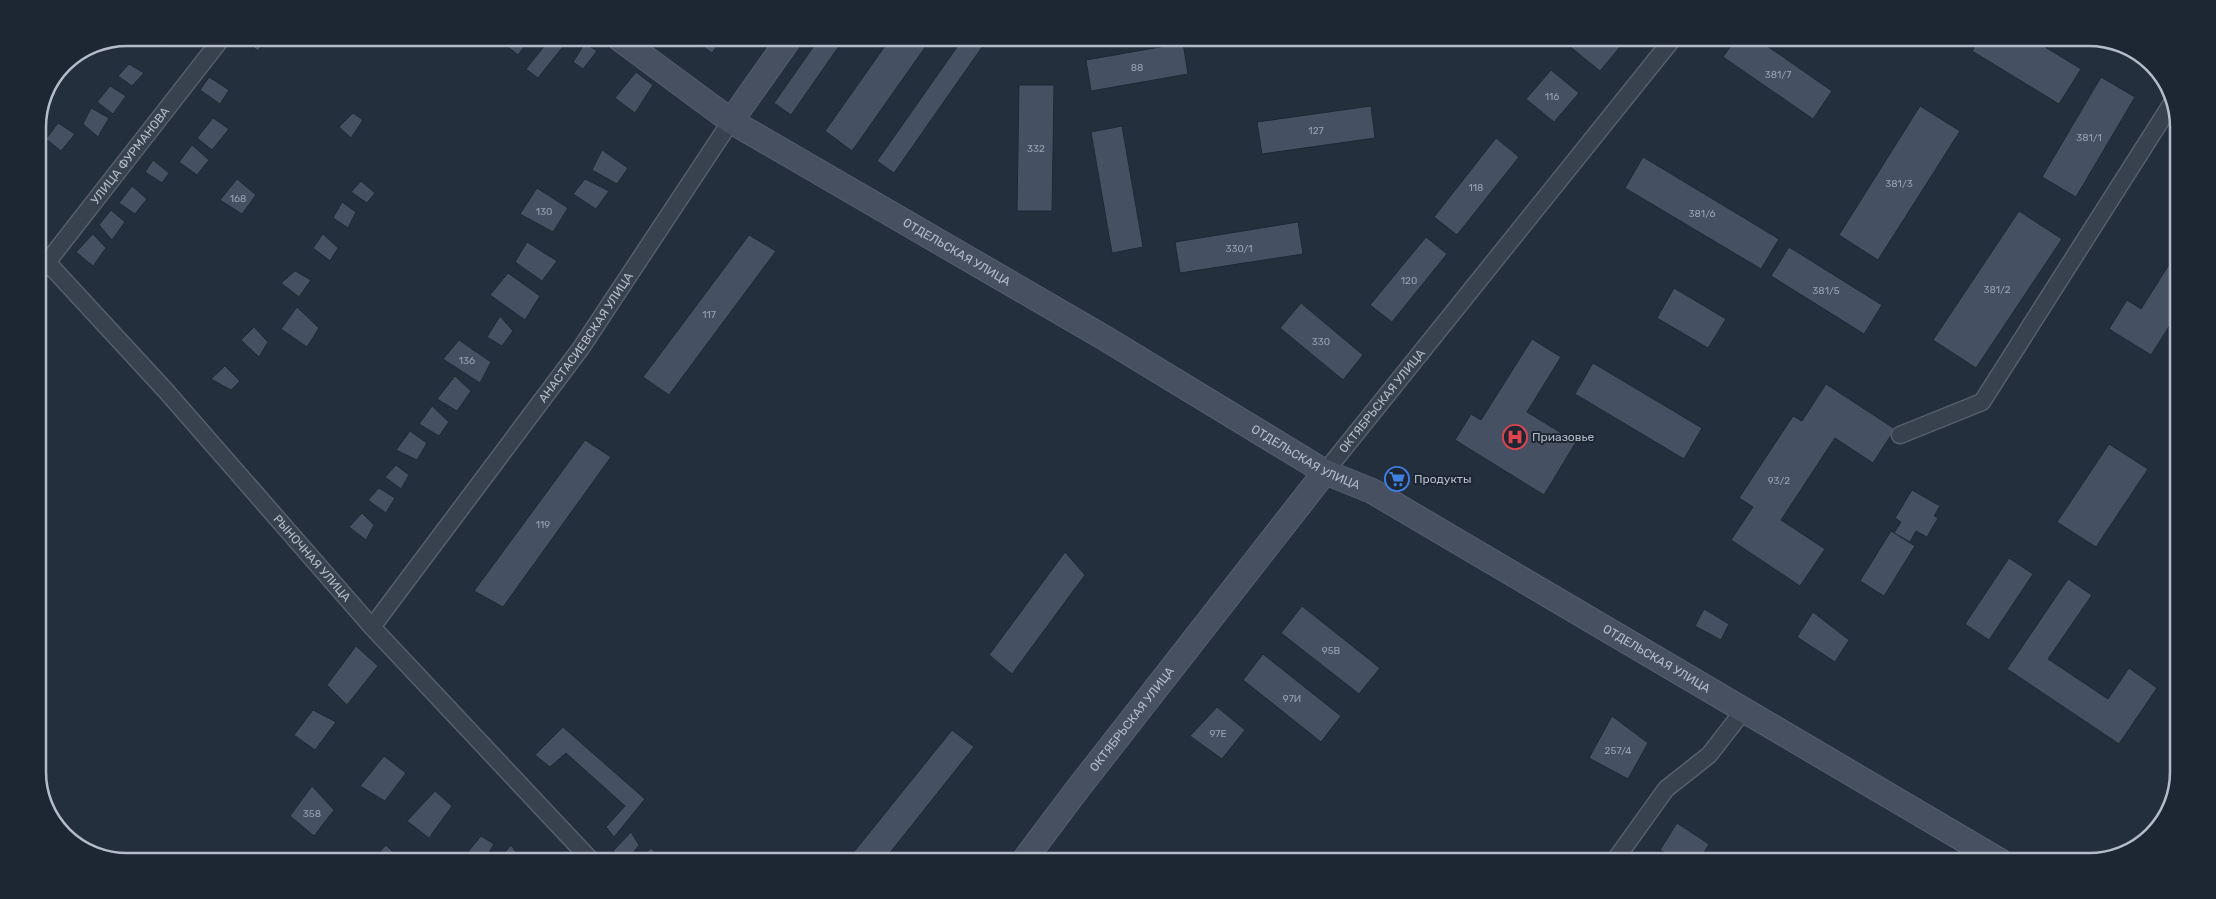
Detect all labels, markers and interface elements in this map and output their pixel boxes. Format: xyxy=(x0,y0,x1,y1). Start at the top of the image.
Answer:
house number: 88 xyxy=(1131,62,1143,74)
house number: 381/7 xyxy=(1765,69,1791,81)
house number: 116 xyxy=(1545,91,1559,103)
street label: УЛИЦА ФУРМАНОВА xyxy=(88,104,172,207)
house number: 127 xyxy=(1308,125,1324,137)
house number: 381/1 xyxy=(2076,132,2102,144)
house number: 332 xyxy=(1027,143,1045,155)
house number: 381/3 xyxy=(1885,178,1913,190)
house number: 118 xyxy=(1469,182,1483,194)
house number: 168 xyxy=(230,193,246,205)
house number: 130 xyxy=(536,206,552,218)
house number: 381/6 xyxy=(1689,208,1715,220)
street label: ОТДЕЛЬСКАЯ УЛИЦА xyxy=(900,215,1013,289)
house number: 330/1 xyxy=(1225,243,1253,255)
street label: АНАСТАСИЕВСКАЯ УЛИЦА xyxy=(536,270,636,405)
house number: 120 xyxy=(1401,275,1417,287)
house number: 381/2 xyxy=(1983,284,2011,296)
house number: 381/5 xyxy=(1812,285,1840,297)
house number: 117 xyxy=(702,309,716,321)
house number: 330 xyxy=(1312,336,1330,348)
street label: ОКТЯБРЬСКАЯ УЛИЦА xyxy=(1336,346,1428,456)
house number: 136 xyxy=(459,355,475,367)
street label: ОТДЕЛЬСКАЯ УЛИЦА xyxy=(1249,422,1362,492)
hospital icon: Приазовье xyxy=(1502,424,1528,450)
place label: Приазовье xyxy=(1532,430,1594,444)
supermarket icon: Продукты xyxy=(1384,466,1410,492)
place label: Продукты xyxy=(1414,472,1471,486)
house number: 93/2 xyxy=(1768,475,1790,487)
street label: РЫНОЧНАЯ УЛИЦА xyxy=(270,512,354,605)
house number: 119 xyxy=(536,519,550,531)
street label: ОТДЕЛЬСКАЯ УЛИЦА xyxy=(1600,622,1713,696)
house number: 95В xyxy=(1322,645,1341,657)
street label: ОКТЯБРЬСКАЯ УЛИЦА xyxy=(1087,664,1177,774)
house number: 97И xyxy=(1283,693,1301,705)
house number: 97Е xyxy=(1209,728,1227,740)
house number: 257/4 xyxy=(1605,745,1631,757)
house number: 358 xyxy=(303,808,321,820)

